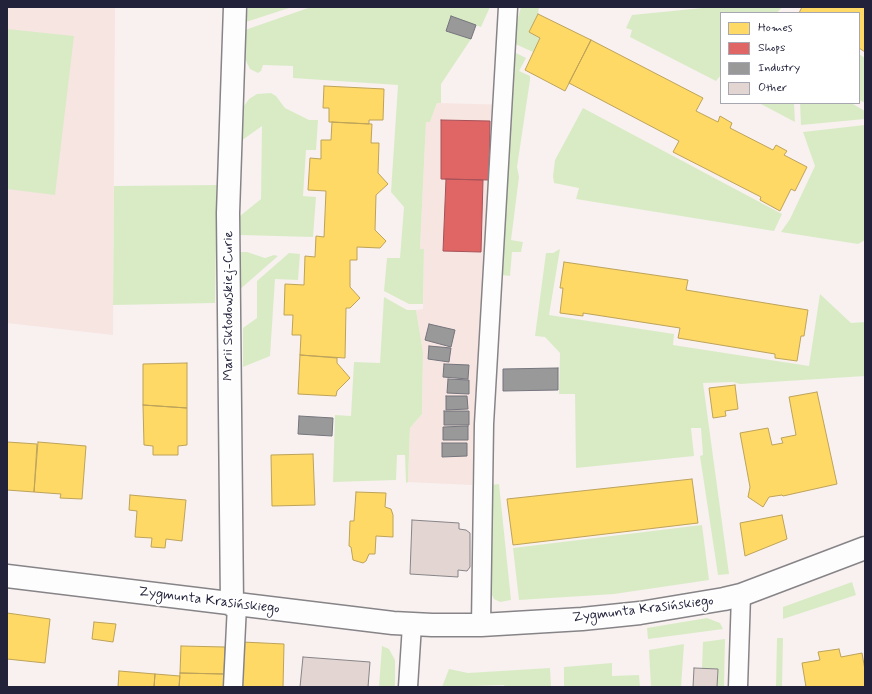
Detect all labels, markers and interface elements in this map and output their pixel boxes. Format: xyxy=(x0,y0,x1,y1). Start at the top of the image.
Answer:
legend xyxy=(720,12,860,104)
text: Homes xyxy=(758,20,793,36)
text: Shops xyxy=(758,40,785,56)
text: Industry xyxy=(758,60,800,76)
text: Other xyxy=(758,80,787,96)
street label: Marii Skłodowskiej-Curie xyxy=(221,231,237,381)
street label: Zygmunta Krasińskiego xyxy=(137,584,281,618)
street label: Zygmunta Krasińskiego xyxy=(571,593,715,627)

